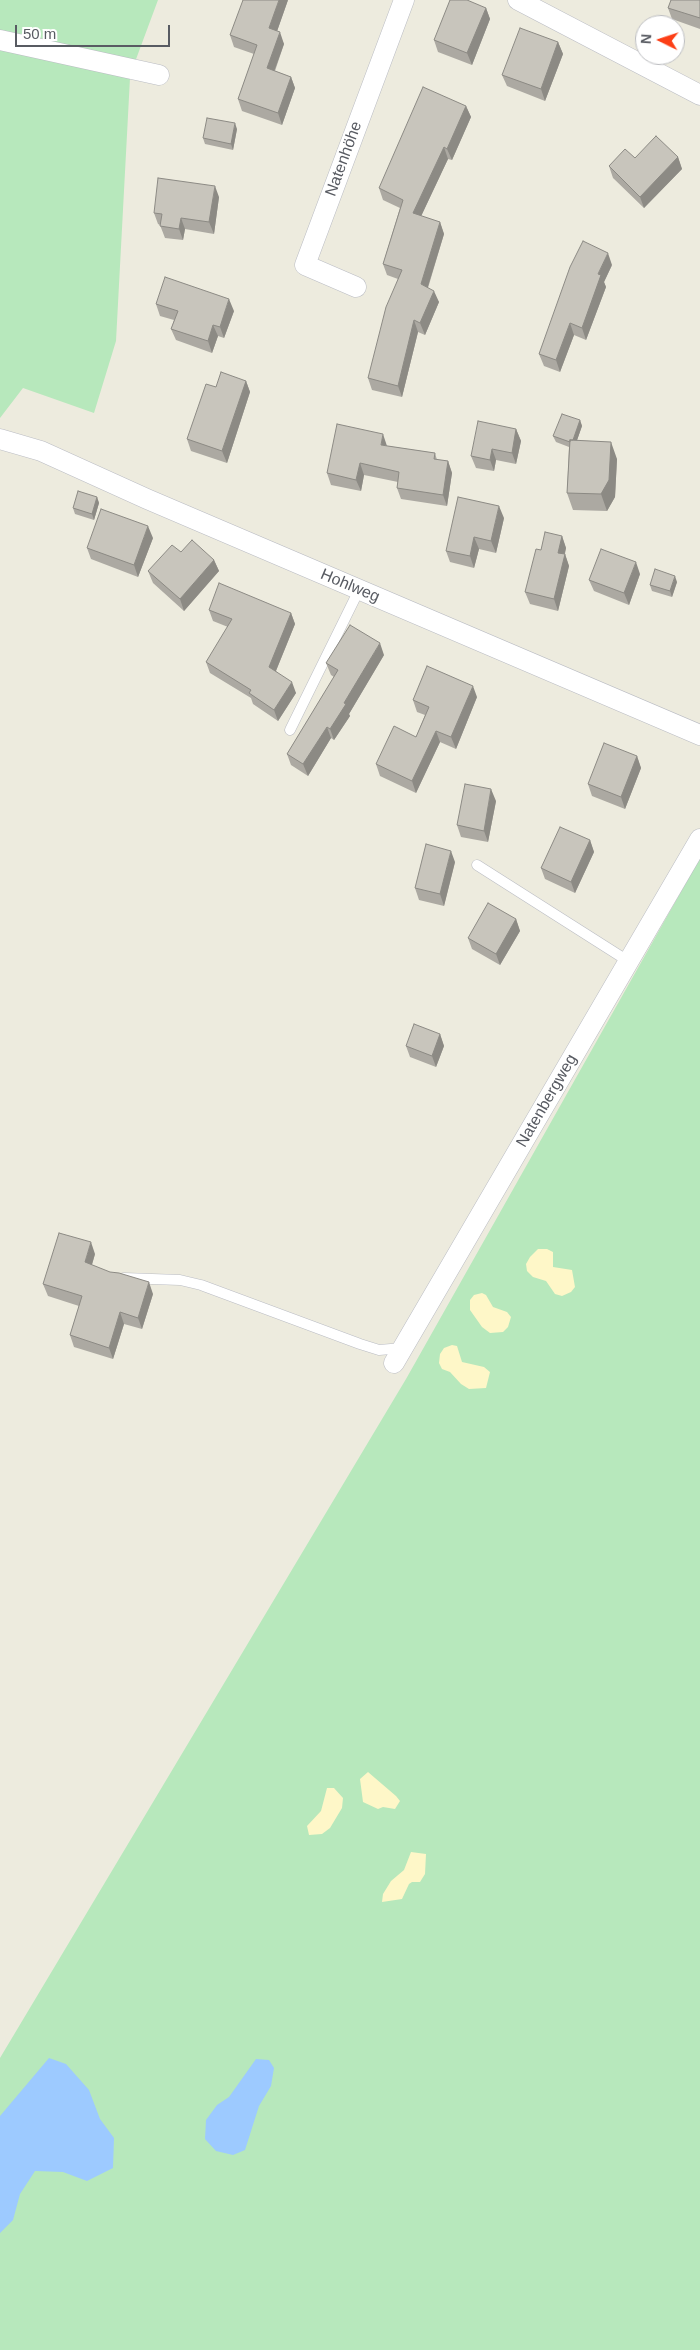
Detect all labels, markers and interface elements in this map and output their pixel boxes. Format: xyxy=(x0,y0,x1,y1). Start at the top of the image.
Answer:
scale bar xyxy=(18,15,172,47)
north arrow xyxy=(635,15,685,65)
text: 50 m xyxy=(23,25,56,42)
text: N xyxy=(638,33,654,45)
street label: Natenhöhe xyxy=(322,119,366,199)
street label: Hohlweg xyxy=(318,565,382,607)
street label: Natenbergweg xyxy=(513,1051,581,1151)

